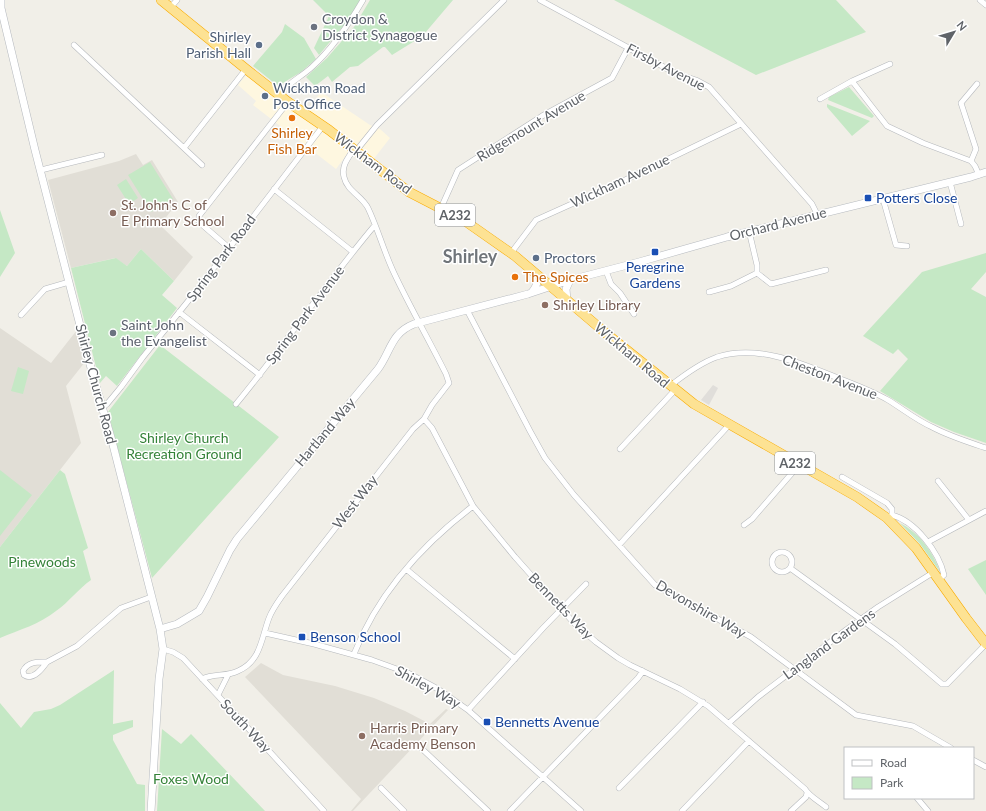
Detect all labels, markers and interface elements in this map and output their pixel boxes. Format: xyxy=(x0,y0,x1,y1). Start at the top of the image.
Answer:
place label: Croydon & District Synagogue xyxy=(322,10,437,43)
north arrow xyxy=(934,12,974,52)
text: N xyxy=(955,18,970,33)
marker: Croydon & District Synagogue xyxy=(309,22,319,32)
place label: Shirley Parish Hall xyxy=(186,28,252,61)
street label: Firsby Avenue xyxy=(624,39,709,94)
marker: Shirley Parish Hall xyxy=(254,40,264,50)
place label: Wickham Road Post Office xyxy=(273,79,366,112)
street label: Ridgemount Avenue xyxy=(473,86,588,165)
marker: Wickham Road Post Office xyxy=(260,91,270,101)
marker: Shirley Fish Bar xyxy=(287,113,297,123)
place label: Shirley Fish Bar xyxy=(267,124,317,157)
street label: Wickham Road xyxy=(331,128,415,197)
street label: Wickham Avenue xyxy=(568,150,672,211)
place label: Potters Close xyxy=(876,189,958,206)
marker: Potters Close xyxy=(863,193,873,203)
place label: St. John's C of E Primary School xyxy=(121,196,225,229)
street label: Orchard Avenue xyxy=(728,203,828,244)
road number: A232 xyxy=(435,204,475,226)
marker: St. John's C of E Primary School xyxy=(108,208,118,218)
street label: Spring Park Road xyxy=(182,211,259,305)
district label: Shirley xyxy=(443,245,498,267)
marker: Peregrine Gardens xyxy=(650,247,660,257)
place label: Proctors xyxy=(544,249,596,266)
marker: Proctors xyxy=(531,253,541,263)
place label: Peregrine Gardens xyxy=(626,258,684,291)
street label: Spring Park Avenue xyxy=(262,262,347,367)
place label: The Spices xyxy=(523,268,589,285)
marker: The Spices xyxy=(510,272,520,282)
place label: Shirley Library xyxy=(553,296,641,313)
marker: Shirley Library xyxy=(540,300,550,310)
place label: Saint John the Evangelist xyxy=(121,316,207,349)
street label: Wickham Road xyxy=(591,318,673,391)
street label: Shirley Church Road xyxy=(72,322,121,446)
marker: Saint John the Evangelist xyxy=(108,328,118,338)
street label: Cheston Avenue xyxy=(780,351,880,403)
street label: Hartland Way xyxy=(291,393,359,470)
park label: Shirley Church Recreation Ground xyxy=(126,429,242,462)
road number: A232 xyxy=(775,452,815,474)
street label: West Way xyxy=(328,471,381,532)
park label: Pinewoods xyxy=(8,553,76,570)
street label: Bennetts Way xyxy=(525,569,598,643)
street label: Devonshire Way xyxy=(653,576,750,642)
street label: Langland Gardens xyxy=(779,604,878,683)
place label: Benson School xyxy=(310,628,401,645)
marker: Benson School xyxy=(297,632,307,642)
street label: Shirley Way xyxy=(393,662,465,712)
street label: South Way xyxy=(217,695,276,757)
place label: Bennetts Avenue xyxy=(495,713,599,730)
marker: Bennetts Avenue xyxy=(482,717,492,727)
place label: Harris Primary Academy Benson xyxy=(370,719,476,752)
marker: Harris Primary Academy Benson xyxy=(357,731,367,741)
legend xyxy=(844,747,974,799)
text: Road xyxy=(880,755,907,770)
park label: Foxes Wood xyxy=(153,770,229,787)
text: Park xyxy=(880,775,904,790)

